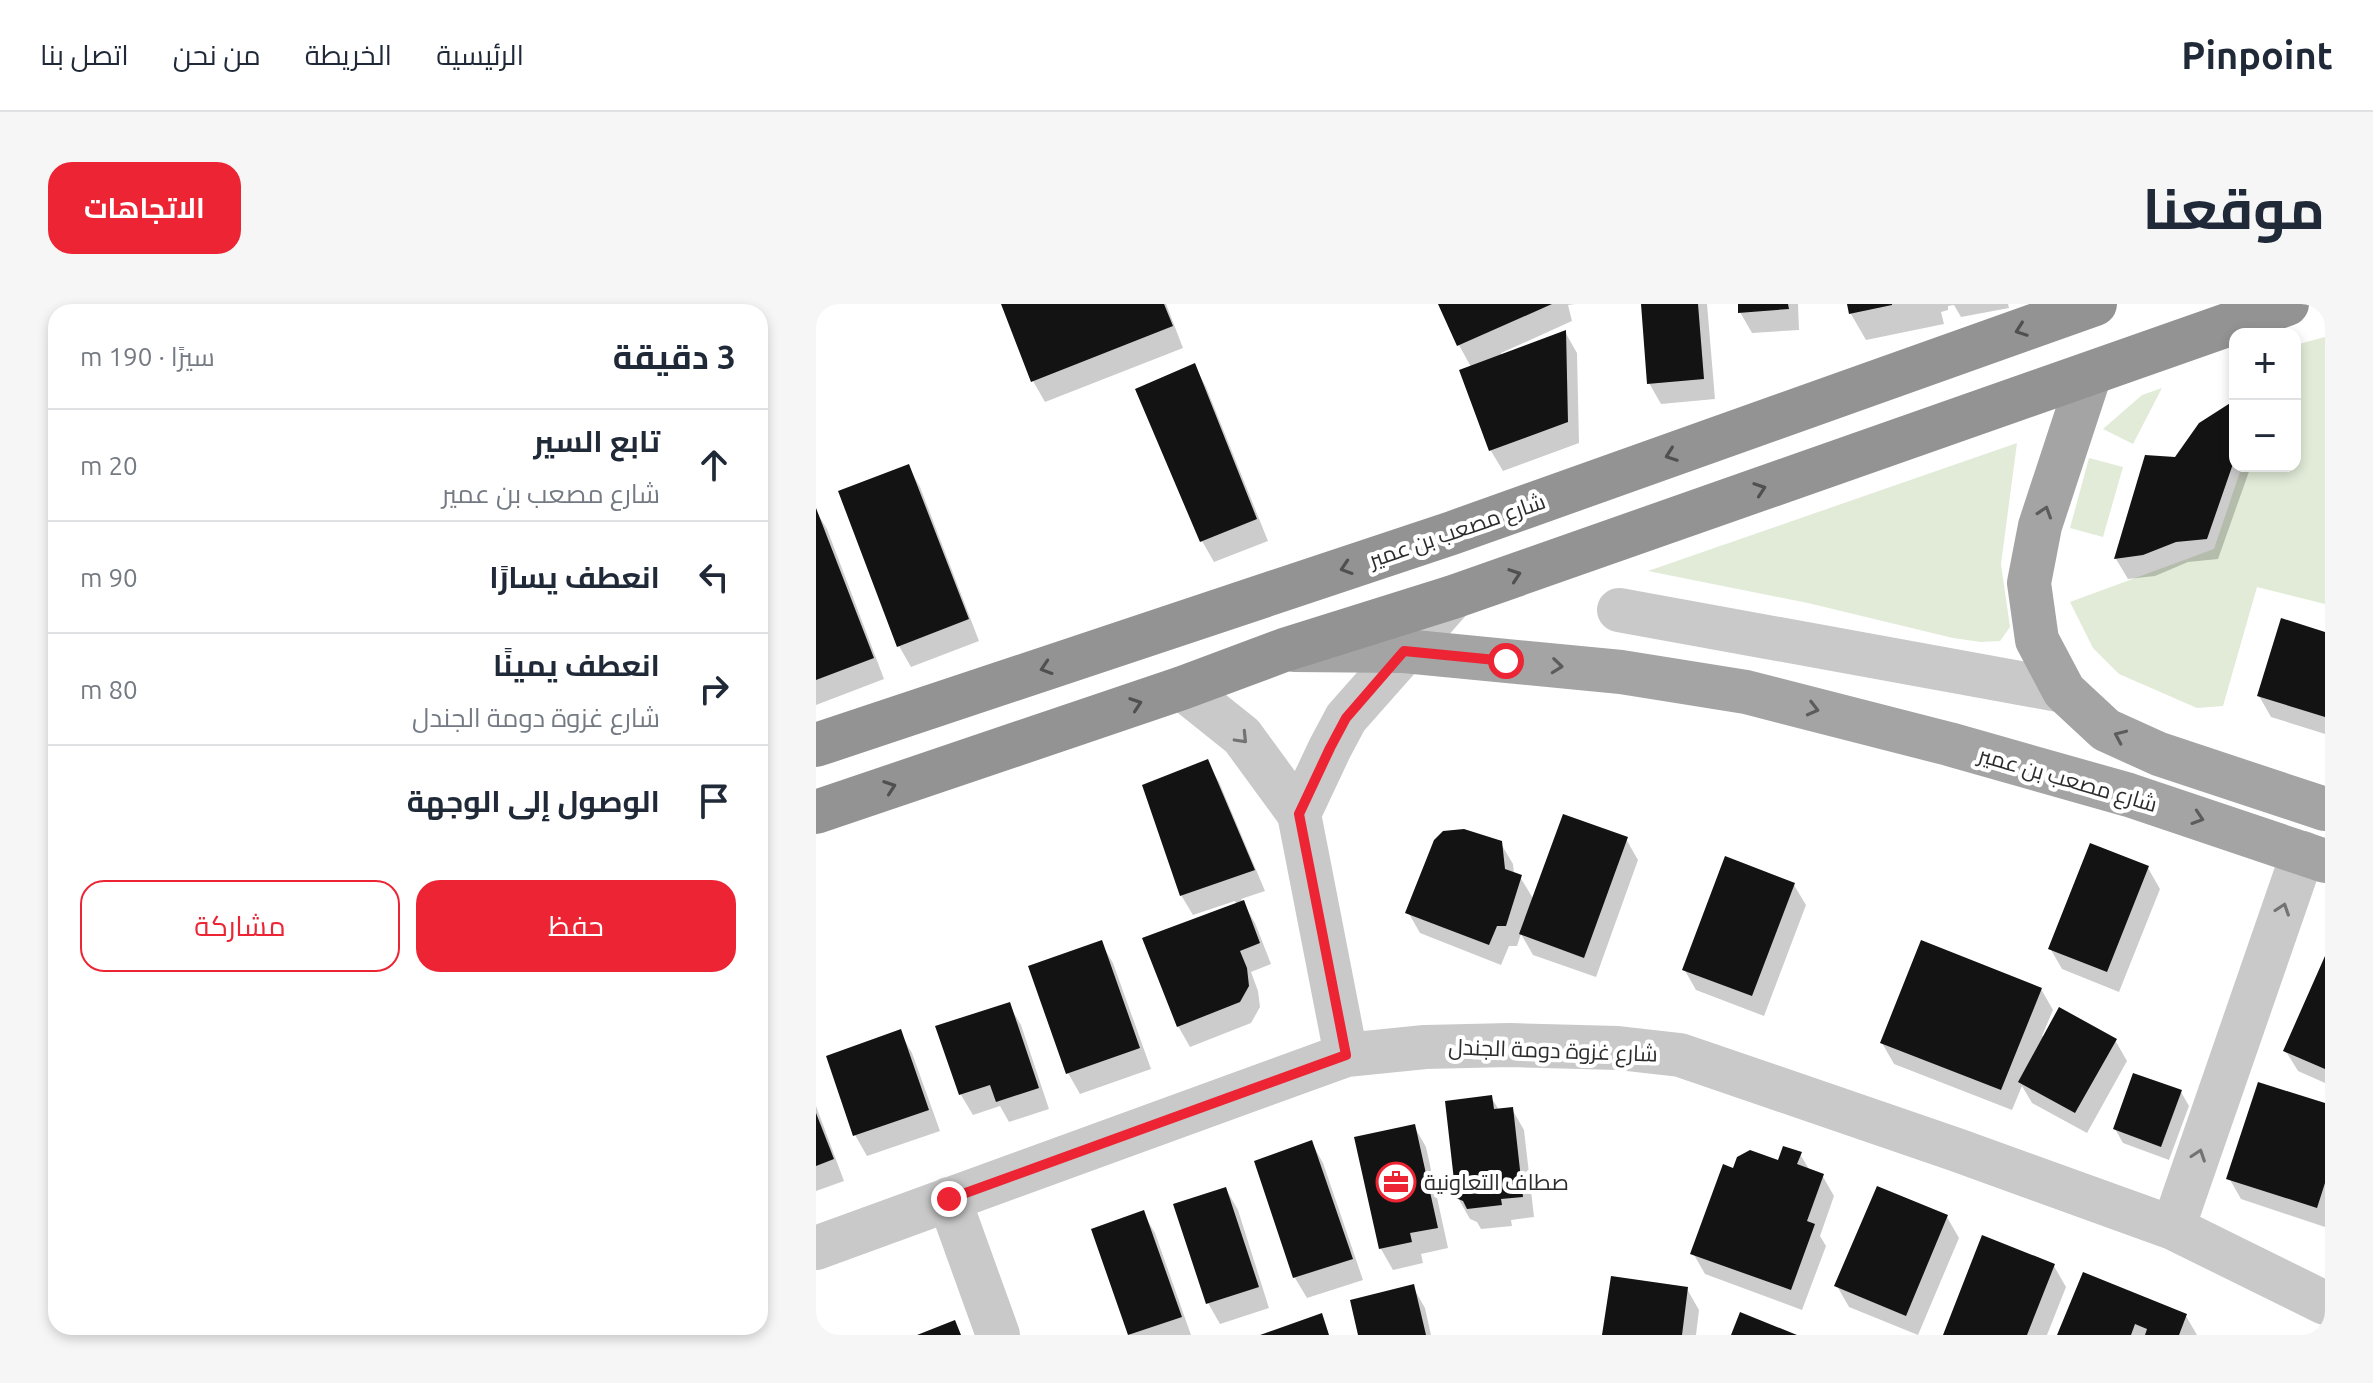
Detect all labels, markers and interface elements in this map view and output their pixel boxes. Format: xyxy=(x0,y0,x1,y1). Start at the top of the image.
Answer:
text: Pinpoint xyxy=(2181,34,2333,76)
text: اتصل بنا xyxy=(40,39,129,70)
text: من نحن xyxy=(173,39,261,70)
text: الخريطة xyxy=(305,39,392,70)
text: الرئيسية xyxy=(436,39,524,70)
button: الاتجاهات xyxy=(48,162,241,254)
text: موقعنا xyxy=(2142,177,2325,240)
one-way arrow xyxy=(2015,320,2029,337)
map controls xyxy=(2229,328,2301,472)
button: + xyxy=(2229,328,2301,400)
text: 3 دقيقة xyxy=(613,337,736,375)
text: سيرًا · 190 m xyxy=(80,342,215,371)
button: − xyxy=(2229,400,2301,472)
text: تابع السير xyxy=(534,424,660,458)
icon: ahead xyxy=(692,443,736,487)
one-way arrow xyxy=(1665,445,1679,462)
text: 20 m xyxy=(80,451,138,480)
text: شارع مصعب بن عمير xyxy=(442,479,660,508)
one-way arrow xyxy=(1753,483,1767,499)
street label: شارع مصعب بن عمير xyxy=(1364,488,1549,575)
one-way arrow xyxy=(2035,506,2051,520)
icon: left xyxy=(692,555,736,599)
one-way arrow xyxy=(1340,559,1354,575)
text: انعطف يسارًا xyxy=(489,560,660,594)
text: 90 m xyxy=(80,563,138,592)
one-way arrow xyxy=(1507,568,1521,585)
route start xyxy=(1488,643,1524,679)
text: انعطف يمينًا xyxy=(493,648,660,682)
one-way arrow xyxy=(1551,657,1564,674)
one-way arrow xyxy=(1040,659,1054,675)
icon: right xyxy=(692,667,736,711)
text: 80 m xyxy=(80,675,138,704)
one-way arrow xyxy=(1129,697,1143,713)
one-way arrow xyxy=(1805,700,1819,717)
text: شارع غزوة دومة الجندل xyxy=(412,703,660,732)
one-way arrow xyxy=(1233,729,1247,743)
one-way arrow xyxy=(2113,730,2128,746)
street label: شارع مصعب بن عمير xyxy=(1973,740,2160,819)
icon: arrive xyxy=(692,779,736,823)
one-way arrow xyxy=(882,780,896,796)
text: الوصول إلى الوجهة xyxy=(407,784,660,818)
one-way arrow xyxy=(2190,809,2204,825)
button: مشاركة xyxy=(80,880,400,972)
button: حفظ xyxy=(416,880,736,972)
one-way arrow xyxy=(2274,903,2290,917)
street label: شارع غزوة دومة الجندل xyxy=(1448,1033,1658,1069)
one-way arrow xyxy=(2189,1148,2205,1162)
office icon: صطاف التعاونية xyxy=(1375,1161,1417,1203)
place label: صطاف التعاونية xyxy=(1424,1169,1569,1195)
route end xyxy=(931,1181,967,1217)

